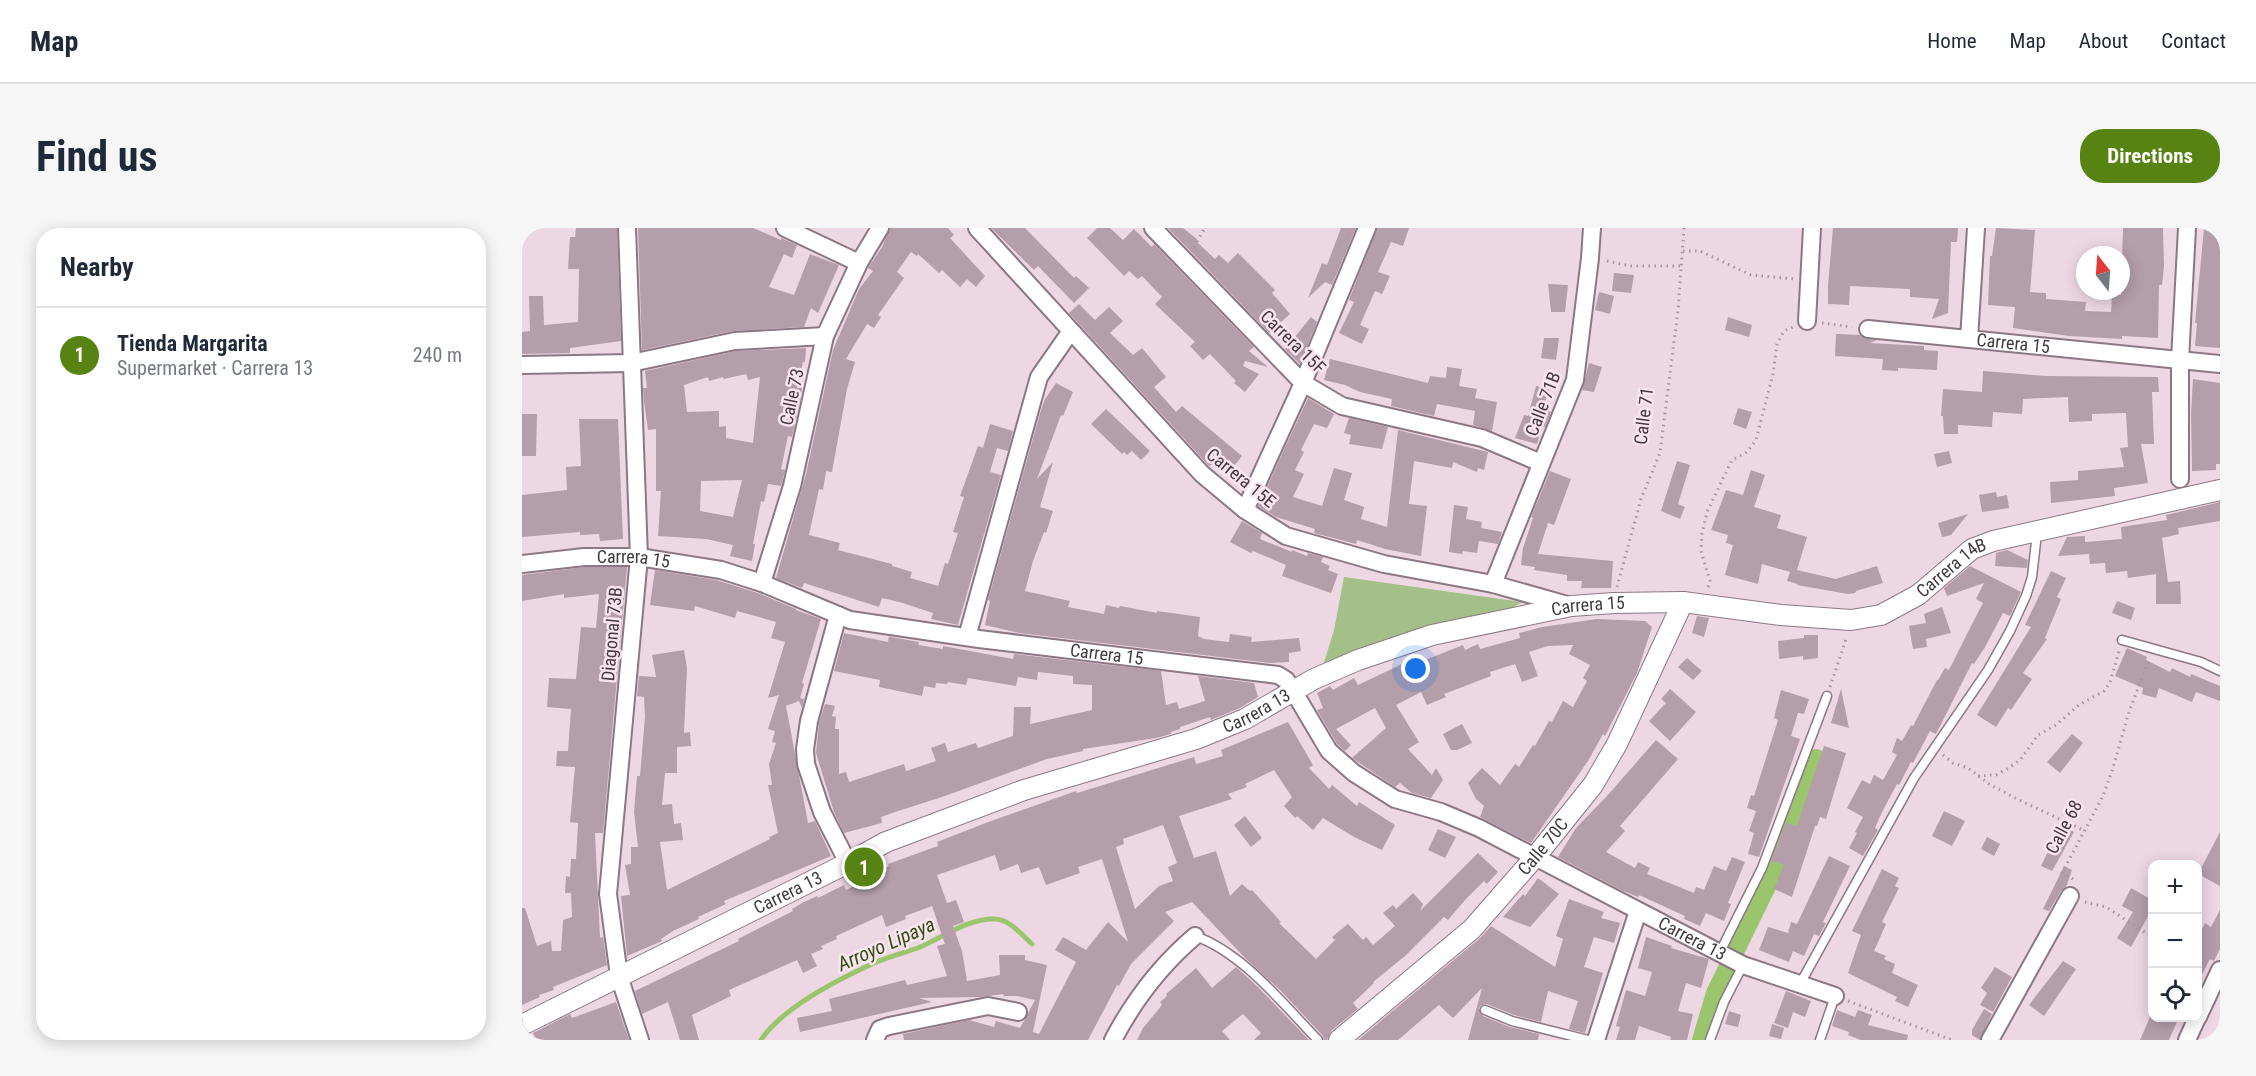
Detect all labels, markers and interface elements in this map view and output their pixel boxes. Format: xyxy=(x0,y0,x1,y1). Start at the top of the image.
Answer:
text: Map xyxy=(30,25,78,58)
text: Home xyxy=(1927,29,1977,53)
text: Map xyxy=(2010,29,2046,53)
text: About xyxy=(2079,29,2128,53)
text: Contact xyxy=(2161,29,2226,53)
button: Directions xyxy=(2080,129,2220,183)
text: Find us xyxy=(36,132,157,181)
north arrow xyxy=(2076,246,2130,300)
text: Nearby xyxy=(60,252,134,282)
street label: Carrera 15F xyxy=(1256,305,1331,378)
street label: Carrera 15 xyxy=(1976,329,2051,357)
text: Tienda Margarita xyxy=(117,331,268,356)
text: 1 xyxy=(74,343,85,367)
text: 240 m xyxy=(413,343,462,367)
text: Supermarket · Carrera 13 xyxy=(117,356,313,380)
street label: Calle 73 xyxy=(775,367,808,427)
street label: Calle 71B xyxy=(1521,369,1564,439)
street label: Calle 71 xyxy=(1630,386,1657,446)
street label: Carrera 15E xyxy=(1203,443,1280,512)
street label: Carrera 14B xyxy=(1912,534,1989,602)
street label: Carrera 15 xyxy=(597,546,672,572)
street label: Diagonal 73B xyxy=(597,586,626,682)
street label: Carrera 15 xyxy=(1549,592,1625,620)
street label: Carrera 15 xyxy=(1069,639,1145,669)
your location xyxy=(1401,654,1430,683)
street label: Carrera 13 xyxy=(1219,684,1294,737)
street label: Calle 68 xyxy=(2041,796,2086,857)
street label: Calle 70C xyxy=(1513,814,1572,879)
pin: 1 xyxy=(844,844,884,890)
map controls xyxy=(2148,860,2202,1022)
button: + xyxy=(2148,860,2202,914)
street label: Carrera 13 xyxy=(750,867,825,918)
water label: Arroyo Lipaya xyxy=(833,912,938,977)
street label: Carrera 13 xyxy=(1655,912,1730,965)
button: − xyxy=(2148,914,2202,968)
button: locate xyxy=(2148,968,2202,1022)

